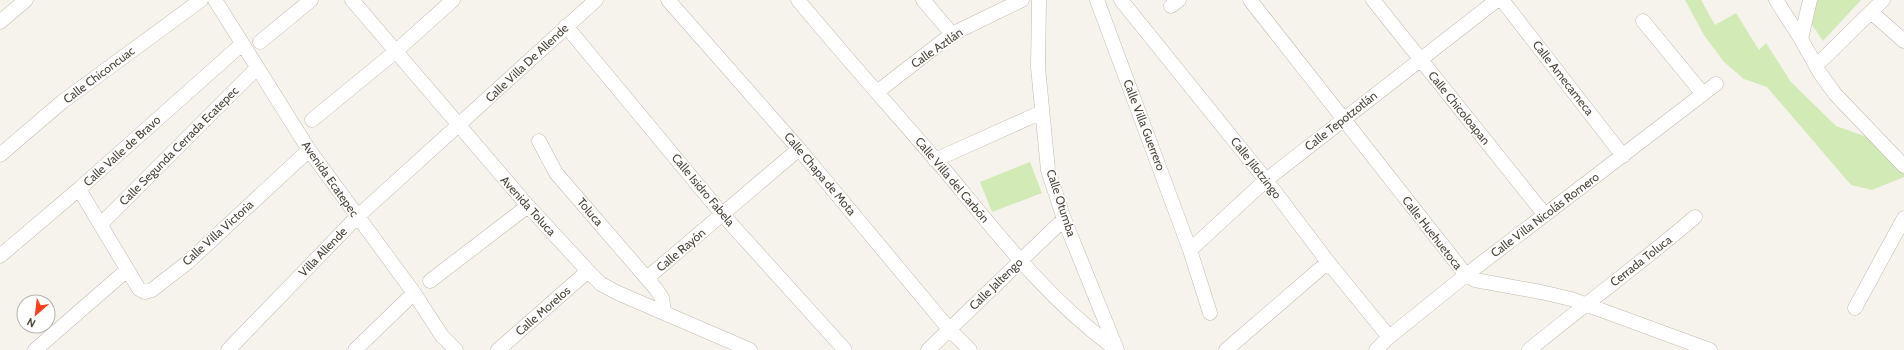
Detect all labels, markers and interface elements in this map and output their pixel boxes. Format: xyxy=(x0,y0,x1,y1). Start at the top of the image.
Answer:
street label: Calle Villa De Allende xyxy=(482,20,571,105)
street label: Calle Aztlán xyxy=(908,24,966,71)
street label: Calle Amecameca xyxy=(1530,37,1597,118)
street label: Calle Chiconcuac xyxy=(60,43,138,106)
street label: Calle Chicoloapan xyxy=(1425,68,1494,148)
street label: Calle Villa Guerrero xyxy=(1120,77,1169,173)
street label: Calle Segunda Cerrada Ecatepec xyxy=(116,82,242,208)
street label: Calle Tepotzotlán xyxy=(1301,87,1380,154)
street label: Calle Valle de Bravo xyxy=(80,112,164,189)
street label: Calle Chapa de Mota xyxy=(781,129,860,218)
street label: Calle Villa del Carbón xyxy=(912,134,993,226)
street label: Calle Jilotzingo xyxy=(1228,134,1285,202)
street label: Avenida Ecatepec xyxy=(299,138,362,220)
street label: Calle Isidro Fabela xyxy=(669,150,738,229)
street label: Calle Otumba xyxy=(1044,167,1080,239)
street label: Calle Villa Nicolás Romero xyxy=(1488,169,1602,260)
street label: Avenida Toluca xyxy=(497,173,559,239)
street label: Calle Huehuetoca xyxy=(1399,193,1466,273)
street label: Toluca xyxy=(574,194,607,229)
street label: Calle Villa Victoria xyxy=(179,197,257,269)
street label: Villa Allende xyxy=(295,224,350,280)
street label: Calle Rayón xyxy=(653,225,709,275)
street label: Cerrada Toluca xyxy=(1607,232,1675,289)
street label: Calle Jaltengo xyxy=(966,254,1026,313)
street label: Calle Morelos xyxy=(512,283,573,339)
north arrow xyxy=(16,294,56,334)
text: N xyxy=(25,315,38,331)

